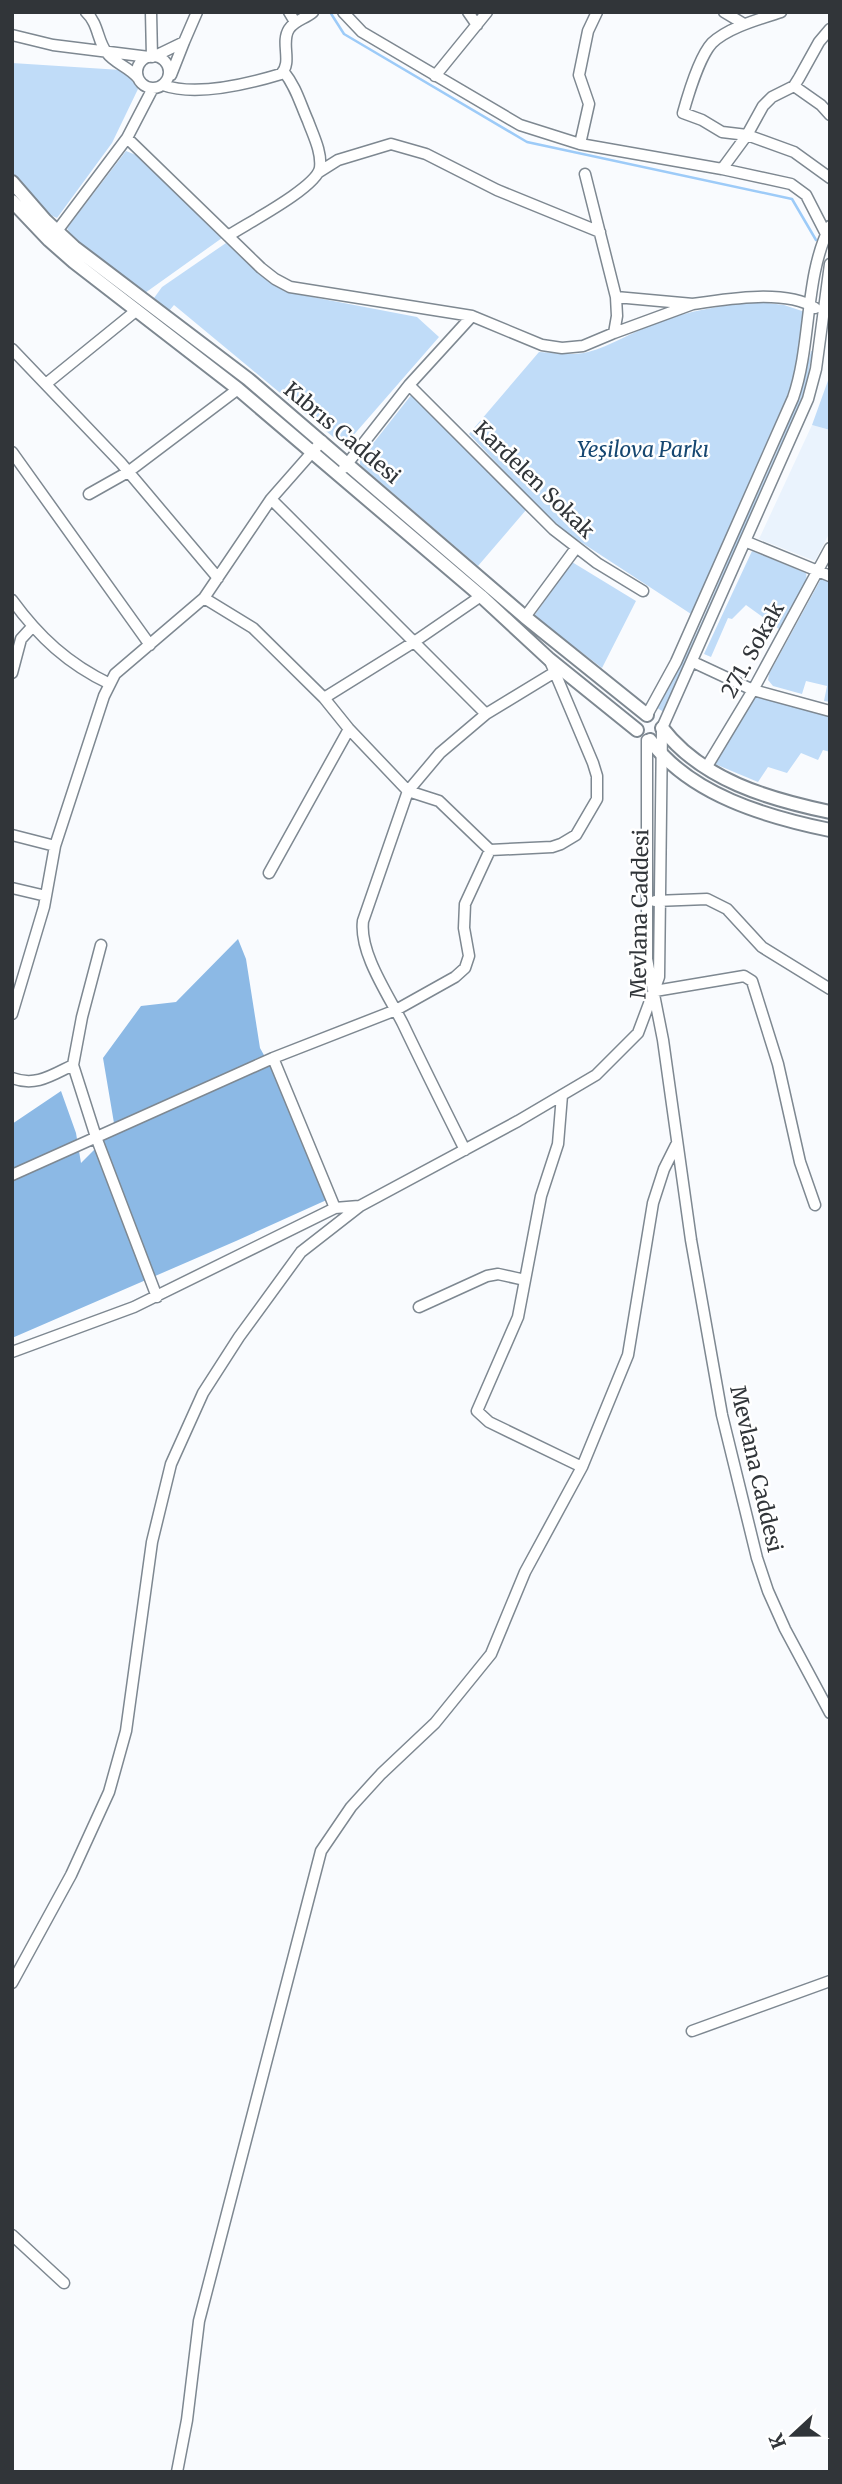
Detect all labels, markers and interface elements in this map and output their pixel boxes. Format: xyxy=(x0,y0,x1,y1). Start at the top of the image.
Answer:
street label: Kıbrıs Caddesi xyxy=(278,376,406,490)
street label: Kardelen Sokak xyxy=(468,415,601,545)
park label: Yeşilova Parkı xyxy=(577,436,709,463)
street label: 271. Sokak xyxy=(715,596,790,703)
street label: Mevlana Caddesi xyxy=(625,829,654,999)
street label: Mevlana Caddesi xyxy=(724,1383,789,1555)
north arrow xyxy=(758,2400,828,2470)
text: K xyxy=(763,2430,791,2452)

